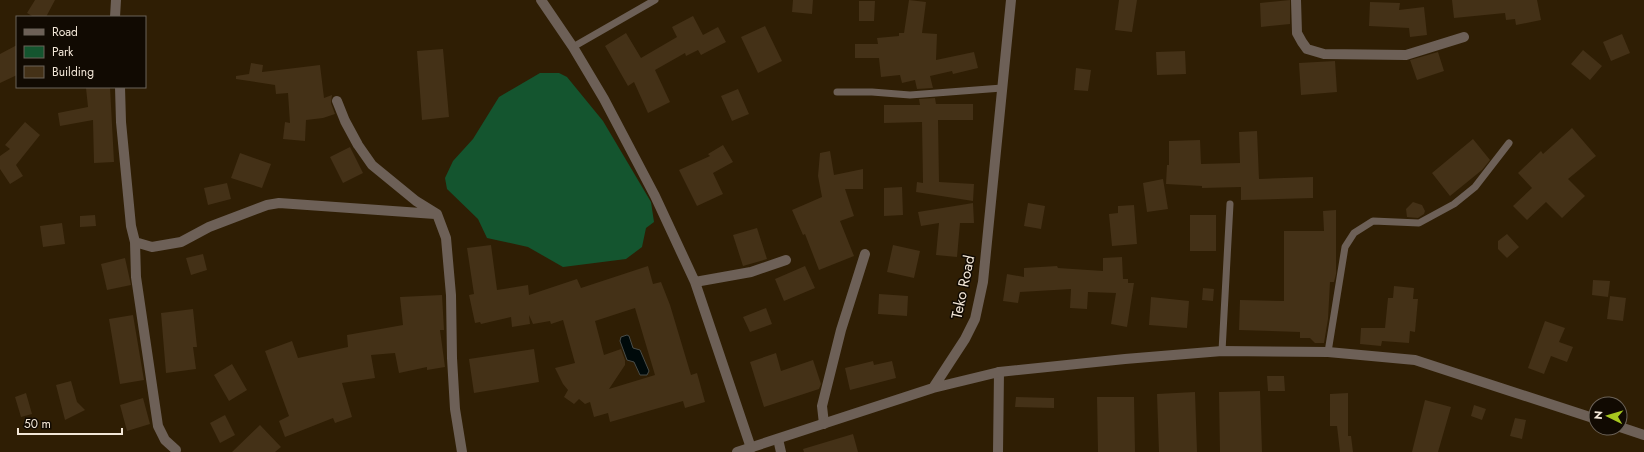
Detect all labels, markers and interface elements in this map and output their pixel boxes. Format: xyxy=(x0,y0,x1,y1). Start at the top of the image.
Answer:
legend xyxy=(16,16,146,88)
text: Road xyxy=(52,23,78,41)
text: Park xyxy=(52,43,74,61)
text: Building xyxy=(52,63,94,81)
street label: Teko Road xyxy=(946,253,980,321)
north arrow xyxy=(1588,396,1628,436)
scale bar xyxy=(18,410,122,436)
text: N xyxy=(1590,410,1606,420)
text: 50 m xyxy=(24,415,51,433)

